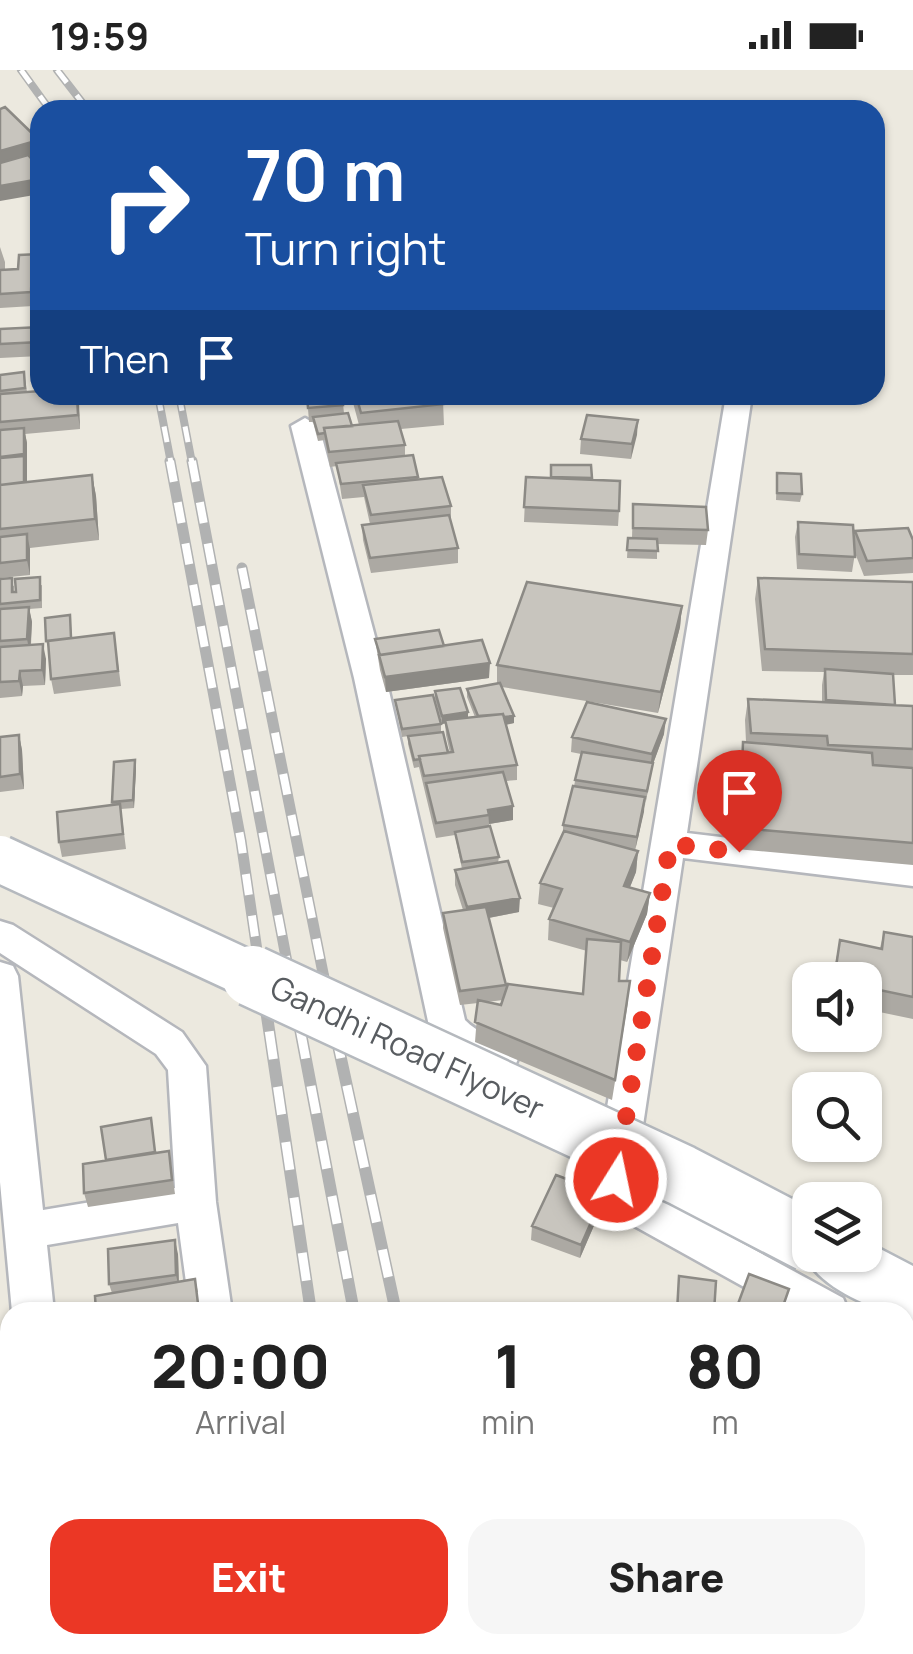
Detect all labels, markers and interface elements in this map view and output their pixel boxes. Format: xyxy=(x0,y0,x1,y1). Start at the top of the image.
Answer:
text: 19:59 xyxy=(50,9,149,61)
text: 70 m xyxy=(245,126,405,222)
icon: right xyxy=(80,140,210,270)
text: Turn right xyxy=(245,217,446,279)
icon: arrive xyxy=(189,330,244,385)
text: Then xyxy=(80,332,169,384)
pin xyxy=(697,750,782,853)
icon: arrive xyxy=(712,765,767,820)
map controls xyxy=(792,962,882,1272)
button: sound xyxy=(792,962,882,1052)
street label: Gandhi Road Flyover xyxy=(263,964,551,1130)
button: search xyxy=(792,1072,882,1162)
position arrow xyxy=(564,1128,668,1232)
button: layers xyxy=(792,1182,882,1272)
text: 20:00 xyxy=(151,1324,330,1406)
text: 1 xyxy=(494,1324,522,1406)
text: 80 xyxy=(686,1324,764,1406)
text: Arrival xyxy=(195,1400,286,1444)
text: min xyxy=(481,1400,535,1444)
text: m xyxy=(711,1400,739,1444)
button: Exit xyxy=(50,1519,448,1634)
button: Share xyxy=(468,1519,865,1634)

